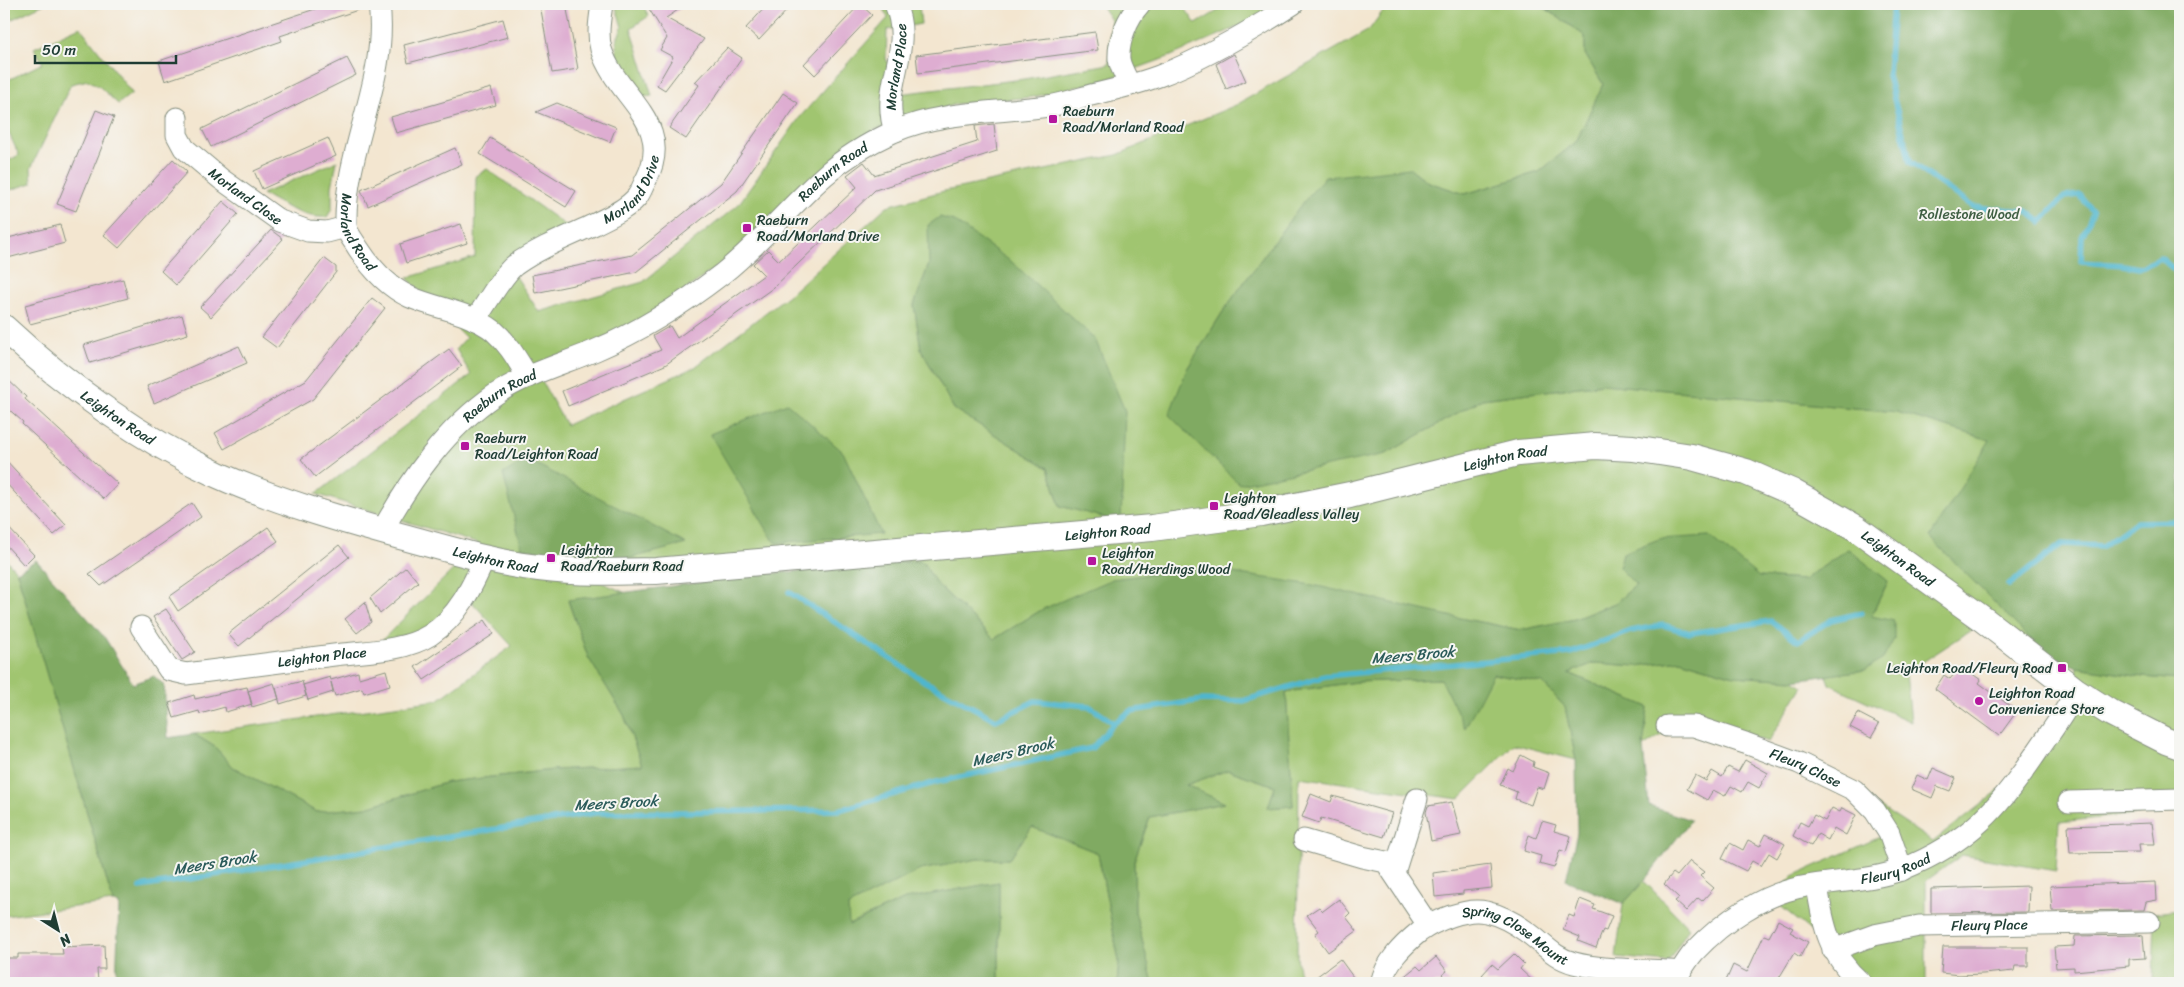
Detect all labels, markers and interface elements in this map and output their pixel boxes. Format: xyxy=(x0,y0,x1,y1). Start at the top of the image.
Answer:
street label: Morland Place xyxy=(879,22,914,111)
scale bar xyxy=(35,32,176,64)
text: 50 m xyxy=(42,37,77,63)
place label: Raeburn Road/Morland Road xyxy=(1063,99,1185,140)
marker: Raeburn Road/Morland Road xyxy=(1047,113,1059,125)
street label: Raeburn Road xyxy=(792,135,874,208)
street label: Morland Drive xyxy=(598,153,667,231)
street label: Morland Close xyxy=(202,161,288,232)
street label: Morland Road xyxy=(333,192,384,278)
park label: Rollestone Wood xyxy=(1919,202,2021,227)
place label: Raeburn Road/Morland Drive xyxy=(757,208,880,249)
marker: Raeburn Road/Morland Drive xyxy=(741,222,753,234)
street label: Raeburn Road xyxy=(456,362,542,429)
street label: Leighton Road xyxy=(75,384,161,453)
place label: Raeburn Road/Leighton Road xyxy=(475,426,599,467)
street label: Leighton Road xyxy=(1460,438,1550,479)
marker: Raeburn Road/Leighton Road xyxy=(459,440,471,452)
place label: Leighton Road/Gleadless Valley xyxy=(1224,486,1360,527)
marker: Leighton Road/Gleadless Valley xyxy=(1208,500,1220,512)
street label: Leighton Road xyxy=(1064,516,1153,549)
street label: Leighton Road xyxy=(1856,523,1941,595)
place label: Leighton Road/Raeburn Road xyxy=(561,538,684,579)
street label: Leighton Road xyxy=(450,539,540,581)
place label: Leighton Road/Herdings Wood xyxy=(1102,541,1232,582)
marker: Leighton Road/Raeburn Road xyxy=(545,552,557,564)
marker: Leighton Road/Herdings Wood xyxy=(1086,555,1098,567)
water label: Meers Brook xyxy=(1370,638,1458,672)
street label: Leighton Place xyxy=(276,640,368,675)
place label: Leighton Road/Fleury Road xyxy=(1887,656,2054,681)
marker: Leighton Road/Fleury Road xyxy=(2056,662,2068,674)
place label: Leighton Road Convenience Store xyxy=(1989,681,2104,722)
marker: Leighton Road Convenience Store xyxy=(1973,695,1985,707)
water label: Meers Brook xyxy=(969,729,1059,774)
street label: Fleury Close xyxy=(1766,741,1845,795)
water label: Meers Brook xyxy=(574,788,660,818)
water label: Meers Brook xyxy=(172,843,260,882)
street label: Fleury Road xyxy=(1859,846,1937,892)
street label: Spring Close Mount xyxy=(1460,899,1573,973)
north arrow xyxy=(32,904,82,954)
street label: Fleury Place xyxy=(1951,912,2028,938)
text: N xyxy=(54,927,77,953)

